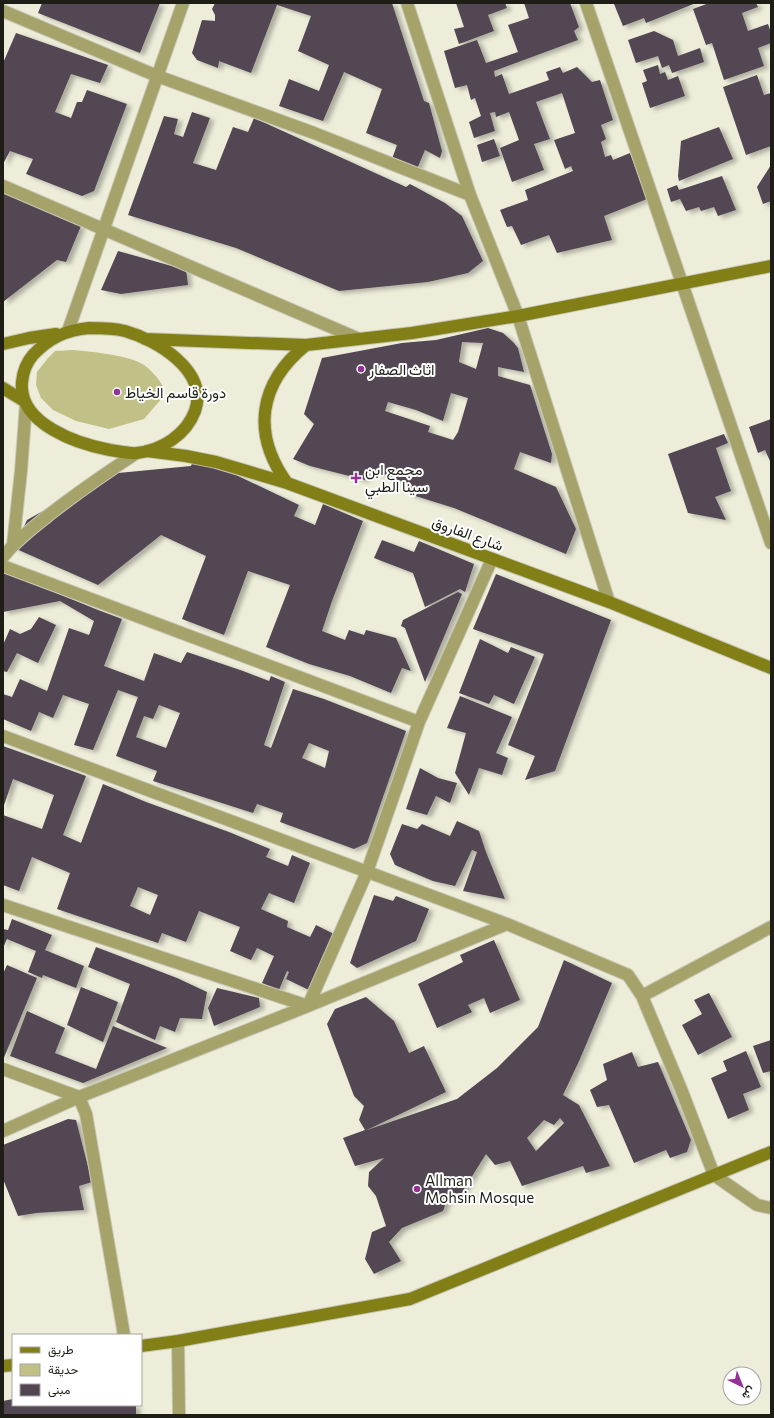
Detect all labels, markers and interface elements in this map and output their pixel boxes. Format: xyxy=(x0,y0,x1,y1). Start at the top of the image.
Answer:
place label: اثاث الصفار xyxy=(368,360,435,379)
marker: اثاث الصفار xyxy=(356,364,366,374)
place label: دورة قاسم الخياط xyxy=(125,383,226,403)
marker: دورة قاسم الخياط xyxy=(112,387,122,397)
place label: مجمع ابن سينا الطبي xyxy=(365,460,429,500)
marker: مجمع ابن سينا الطبي xyxy=(350,472,362,484)
street label: شارع الفاروق xyxy=(429,512,506,557)
place label: Allman Mohsin Mosque xyxy=(425,1171,534,1206)
marker: Allman Mohsin Mosque xyxy=(412,1184,422,1194)
legend xyxy=(12,1334,142,1406)
text: طريق xyxy=(48,1342,74,1358)
text: حديقة xyxy=(48,1362,78,1377)
north arrow xyxy=(722,1366,762,1406)
text: مبنى xyxy=(48,1382,70,1398)
text: ش xyxy=(739,1384,758,1403)

